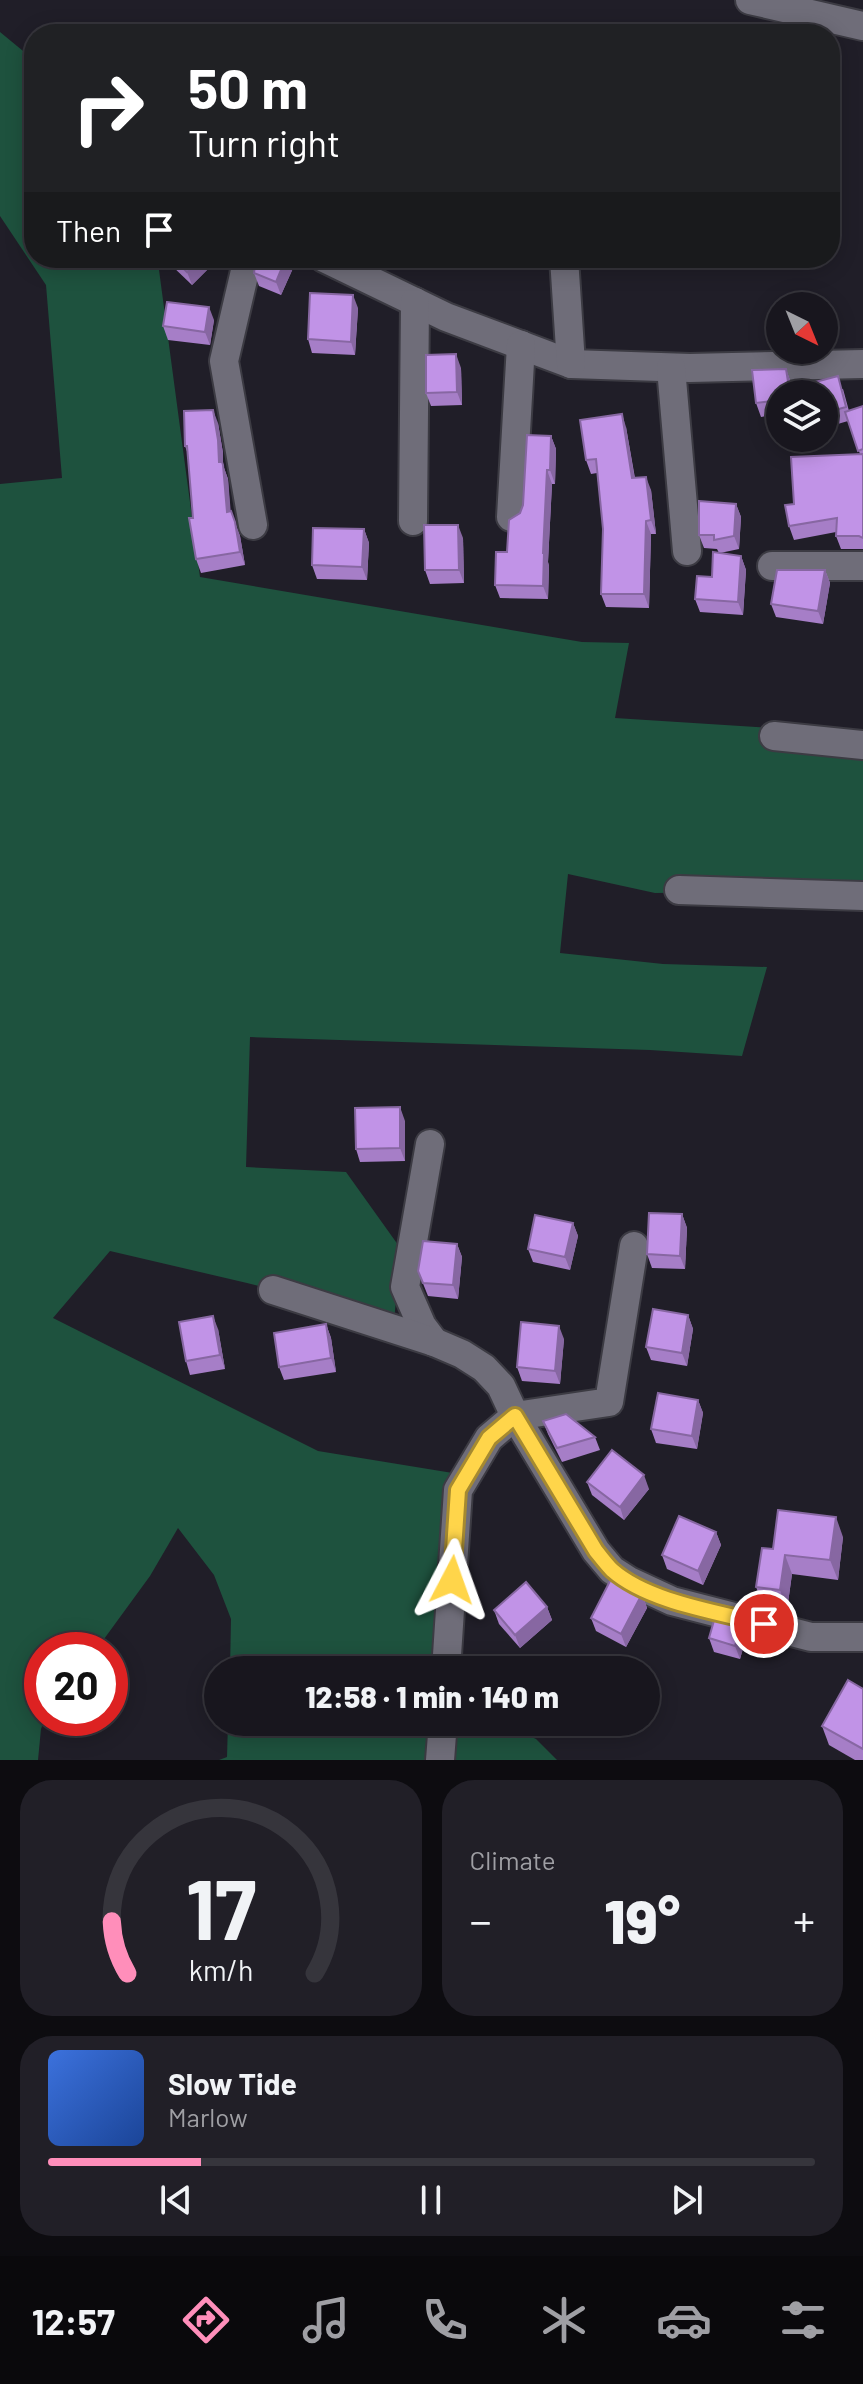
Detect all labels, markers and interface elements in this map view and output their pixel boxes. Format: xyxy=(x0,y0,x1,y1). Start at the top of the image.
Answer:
text: 50 m xyxy=(188,53,308,120)
icon: right xyxy=(56,56,160,160)
text: Turn right xyxy=(188,121,340,164)
icon: arrive xyxy=(137,208,181,252)
text: Then xyxy=(56,212,121,248)
north arrow xyxy=(766,292,838,364)
map controls xyxy=(766,292,838,452)
button: layers xyxy=(766,380,838,452)
position arrow xyxy=(410,1538,494,1622)
pin xyxy=(730,1590,798,1658)
icon: arrive xyxy=(742,1602,786,1646)
speed limit sign: 20 xyxy=(24,1632,128,1736)
text: 12:58 · 1 min · 140 m xyxy=(305,1678,559,1714)
text: Climate xyxy=(470,1844,556,1875)
text: 17 xyxy=(185,1857,256,1957)
text: 19° xyxy=(604,1884,680,1956)
text: − xyxy=(470,1893,492,1946)
text: + xyxy=(793,1893,815,1946)
text: km/h xyxy=(188,1952,253,1987)
text: Slow Tide xyxy=(168,2065,297,2101)
text: Marlow xyxy=(168,2101,248,2132)
icon: previous xyxy=(154,2178,198,2222)
icon: pause xyxy=(409,2178,453,2222)
icon: next xyxy=(665,2178,709,2222)
icon: directions xyxy=(178,2292,234,2348)
icon: music xyxy=(298,2292,354,2348)
icon: phone xyxy=(417,2292,473,2348)
icon: climate xyxy=(536,2292,592,2348)
icon: car xyxy=(656,2292,712,2348)
icon: filters xyxy=(775,2292,831,2348)
text: 12:57 xyxy=(32,2299,115,2342)

